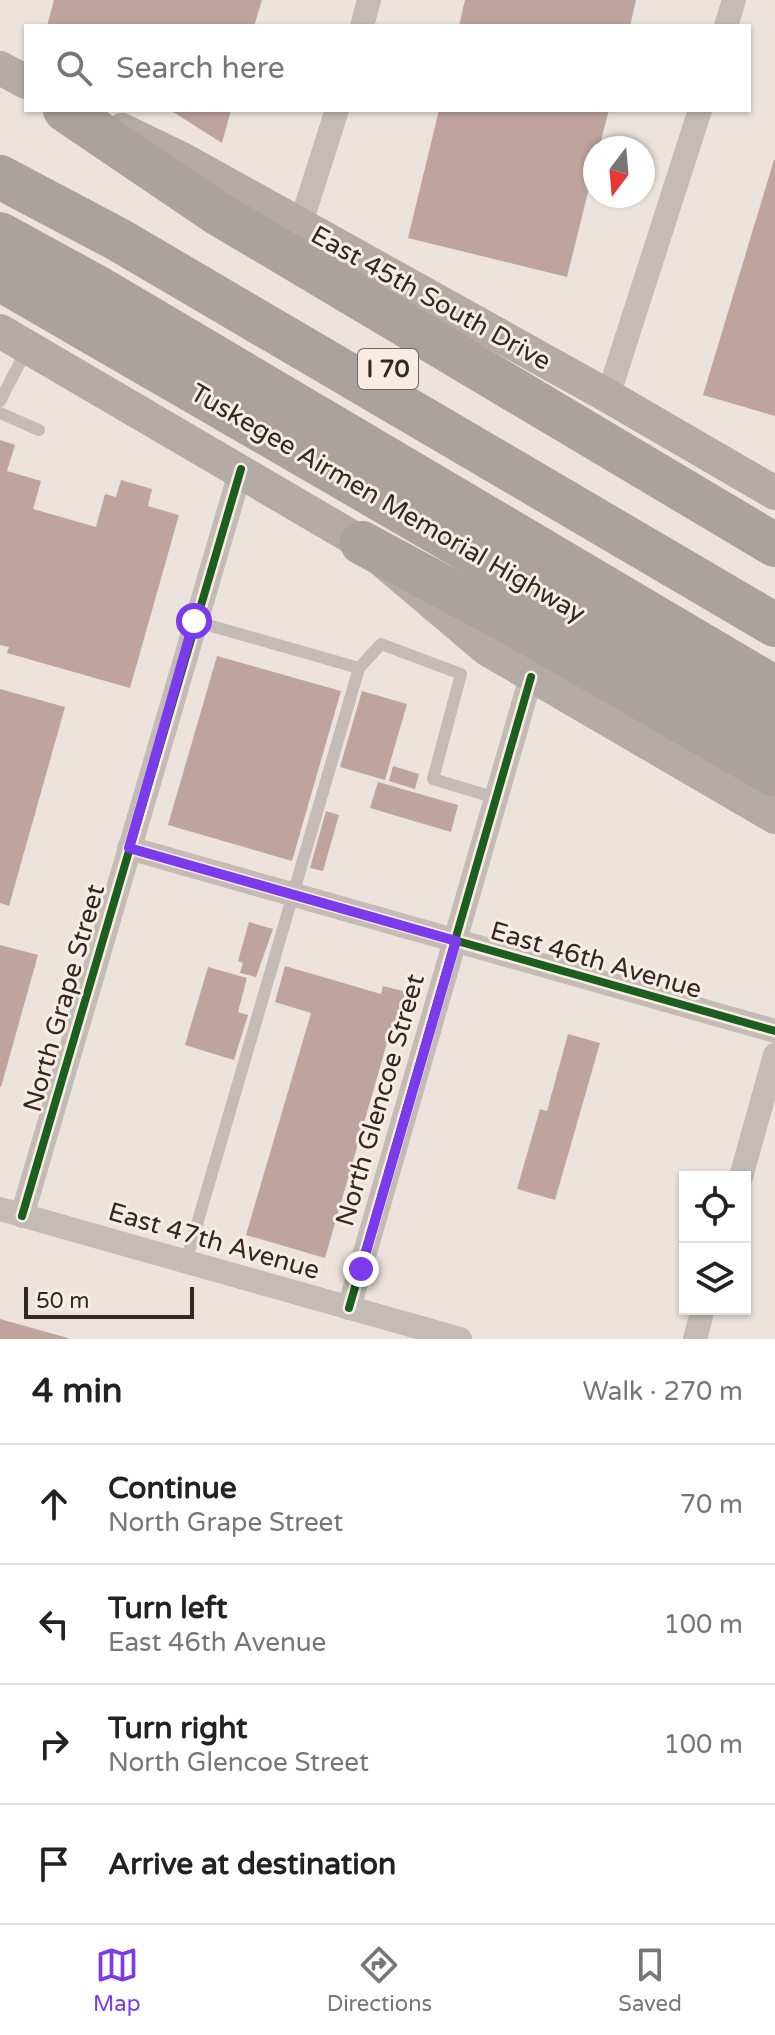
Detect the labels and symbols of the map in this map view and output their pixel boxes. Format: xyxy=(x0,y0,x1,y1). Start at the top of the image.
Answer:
north arrow xyxy=(583,136,655,208)
street label: East 45th South Drive xyxy=(306,219,556,377)
road number: I 70 xyxy=(358,349,418,389)
street label: Tuskegee Airmen Memorial Highway xyxy=(185,377,591,629)
route start xyxy=(176,603,212,639)
street label: North Grape Street xyxy=(17,881,111,1115)
street label: East 46th Avenue xyxy=(487,915,705,1005)
street label: North Glencoe Street xyxy=(329,970,431,1230)
street label: East 47th Avenue xyxy=(105,1196,323,1286)
route end xyxy=(343,1251,379,1287)
scale bar xyxy=(24,1283,194,1319)

